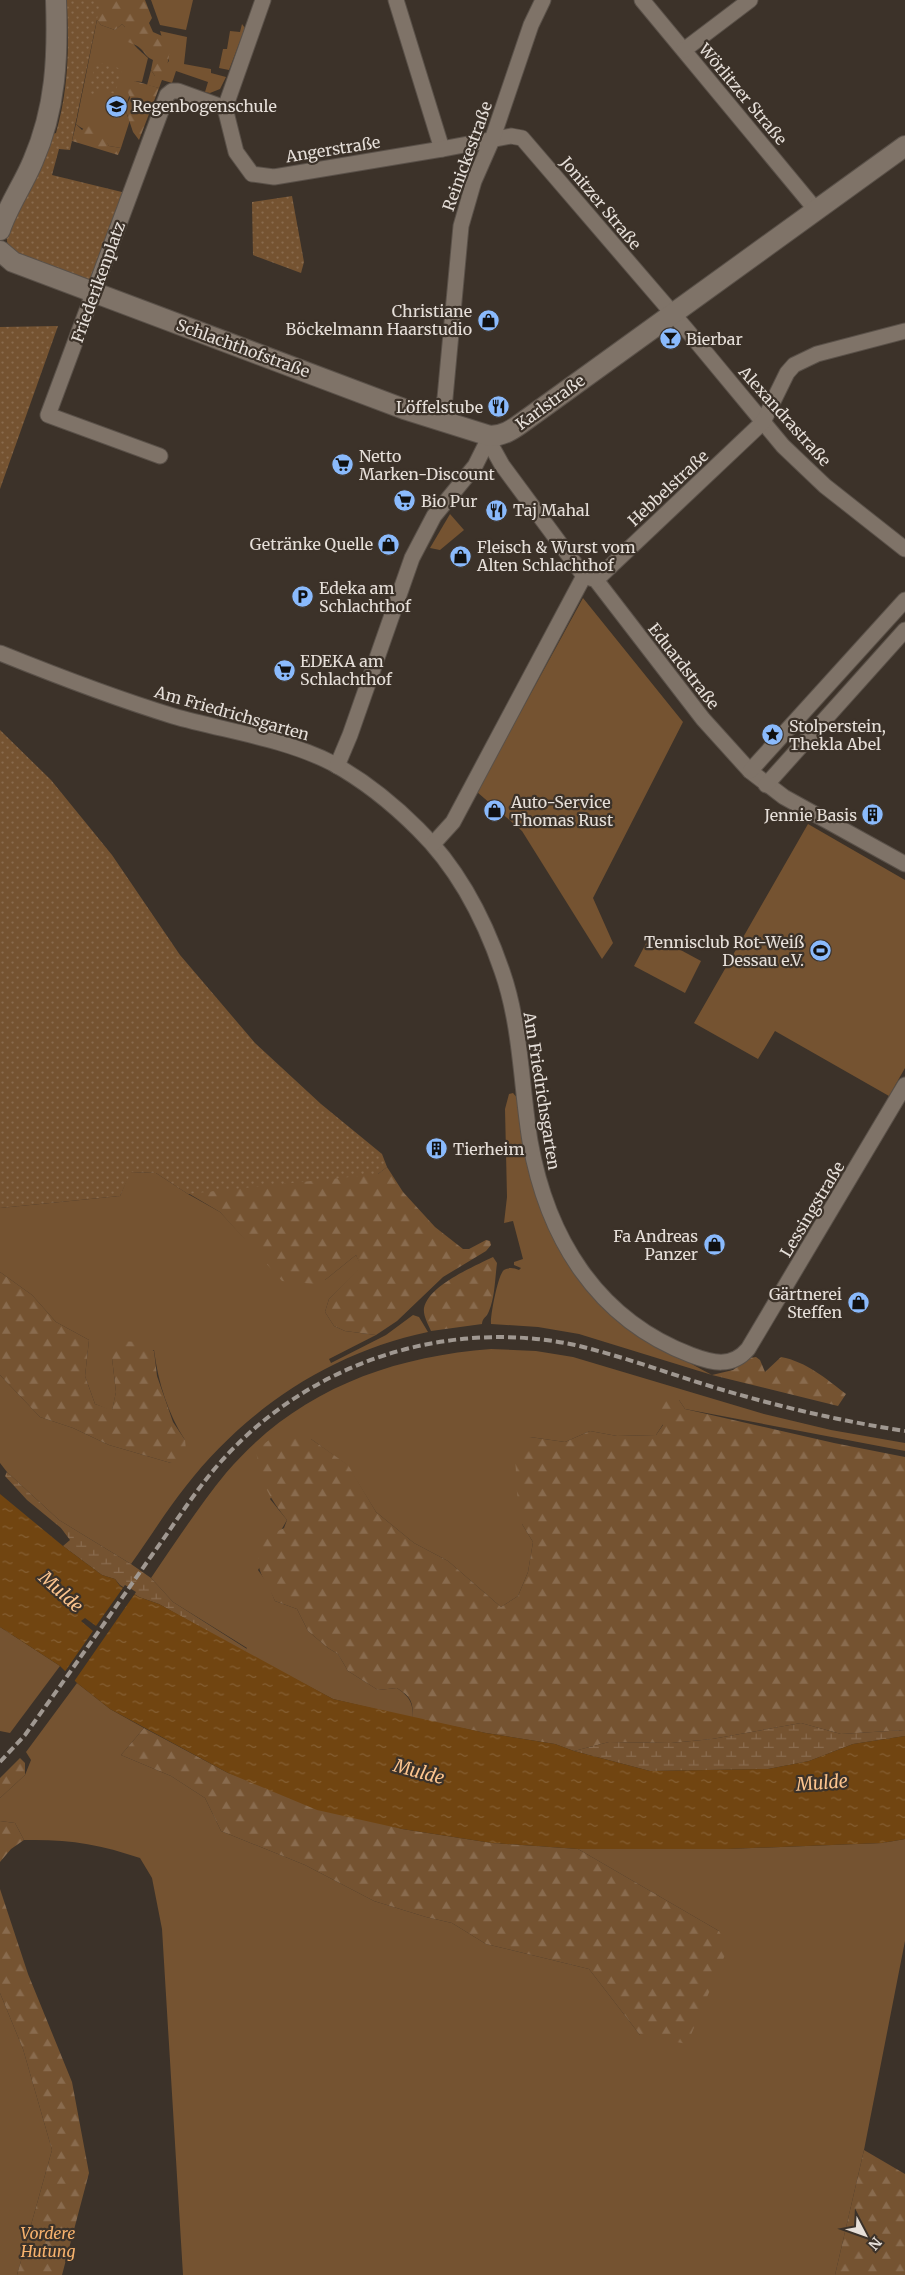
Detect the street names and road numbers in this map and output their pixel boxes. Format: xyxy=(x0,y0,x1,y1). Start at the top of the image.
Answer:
street label: Wörlitzer Straße xyxy=(694,38,791,149)
street label: Reinickestraße xyxy=(438,98,496,214)
street label: Angerstraße xyxy=(283,132,382,166)
street label: Jonitzer Straße xyxy=(556,152,646,253)
street label: Friederikenplatz xyxy=(67,219,129,345)
street label: Schlachthofstraße xyxy=(174,315,312,381)
street label: Alexandrastraße xyxy=(734,361,835,470)
street label: Karlstraße xyxy=(512,370,588,434)
street label: Hebbelstraße xyxy=(624,446,712,530)
street label: Eduardstraße xyxy=(644,619,724,713)
street label: Am Friedrichsgarten xyxy=(152,681,312,745)
street label: Am Friedrichsgarten xyxy=(519,1010,564,1172)
street label: Lessingstraße xyxy=(776,1157,848,1261)

